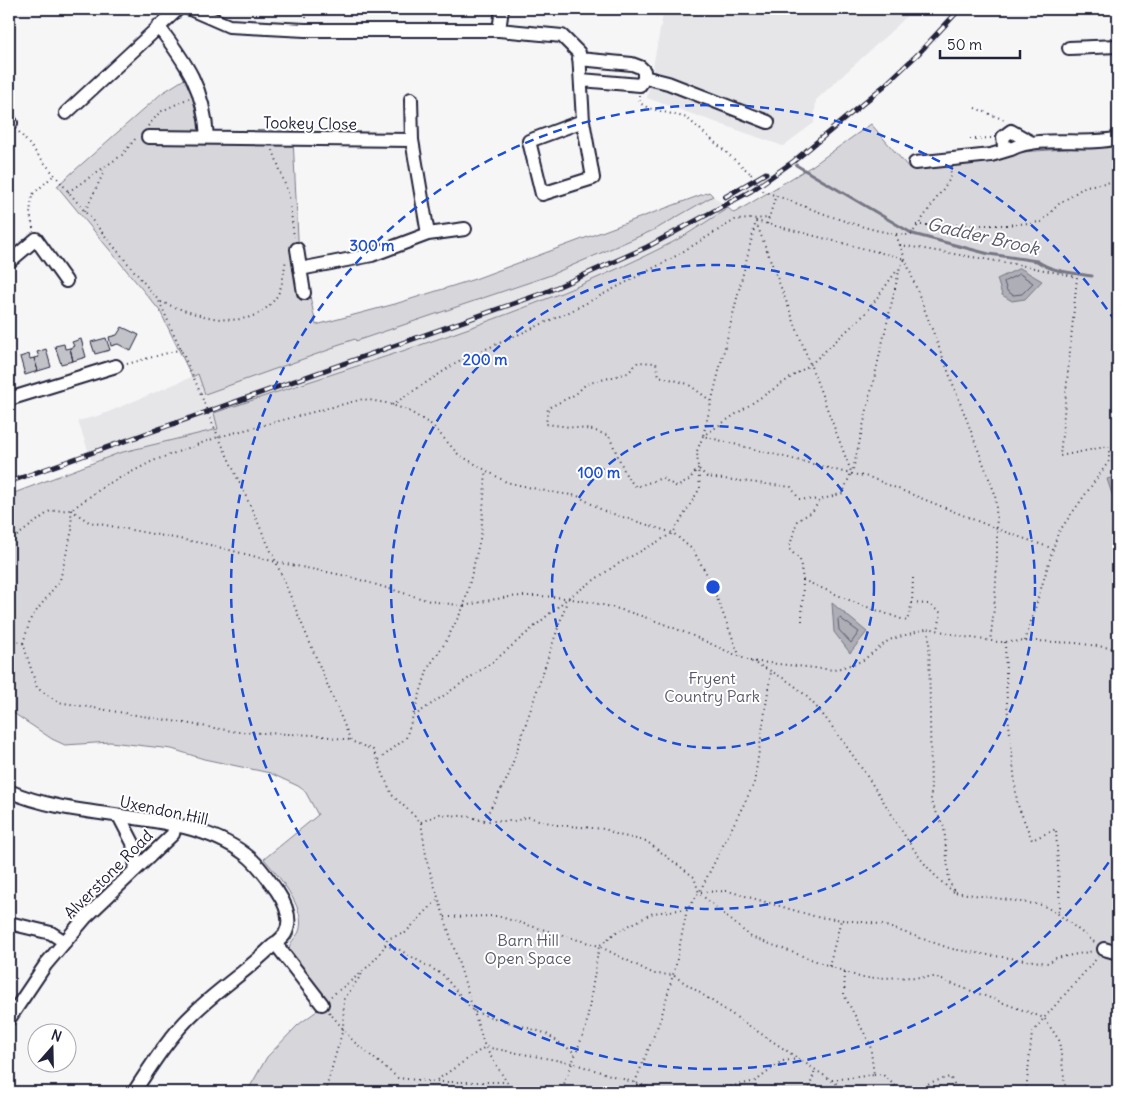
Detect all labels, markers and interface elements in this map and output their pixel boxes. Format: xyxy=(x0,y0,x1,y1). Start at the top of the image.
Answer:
scale bar xyxy=(940,28,1020,60)
text: 50 m xyxy=(947,35,982,54)
street label: Tookey Close xyxy=(263,112,357,134)
water label: Gadder Brook xyxy=(925,212,1043,260)
text: 300 m xyxy=(350,236,395,255)
text: 200 m xyxy=(463,350,507,369)
text: 100 m xyxy=(578,463,620,482)
centre of rings xyxy=(704,578,722,596)
park label: Fryent Country Park xyxy=(664,668,760,706)
street label: Uxendon Hill xyxy=(118,791,210,829)
street label: Alverstone Road xyxy=(59,825,157,923)
park label: Barn Hill Open Space xyxy=(485,930,571,968)
north arrow xyxy=(28,1024,78,1074)
text: N xyxy=(49,1026,64,1046)

